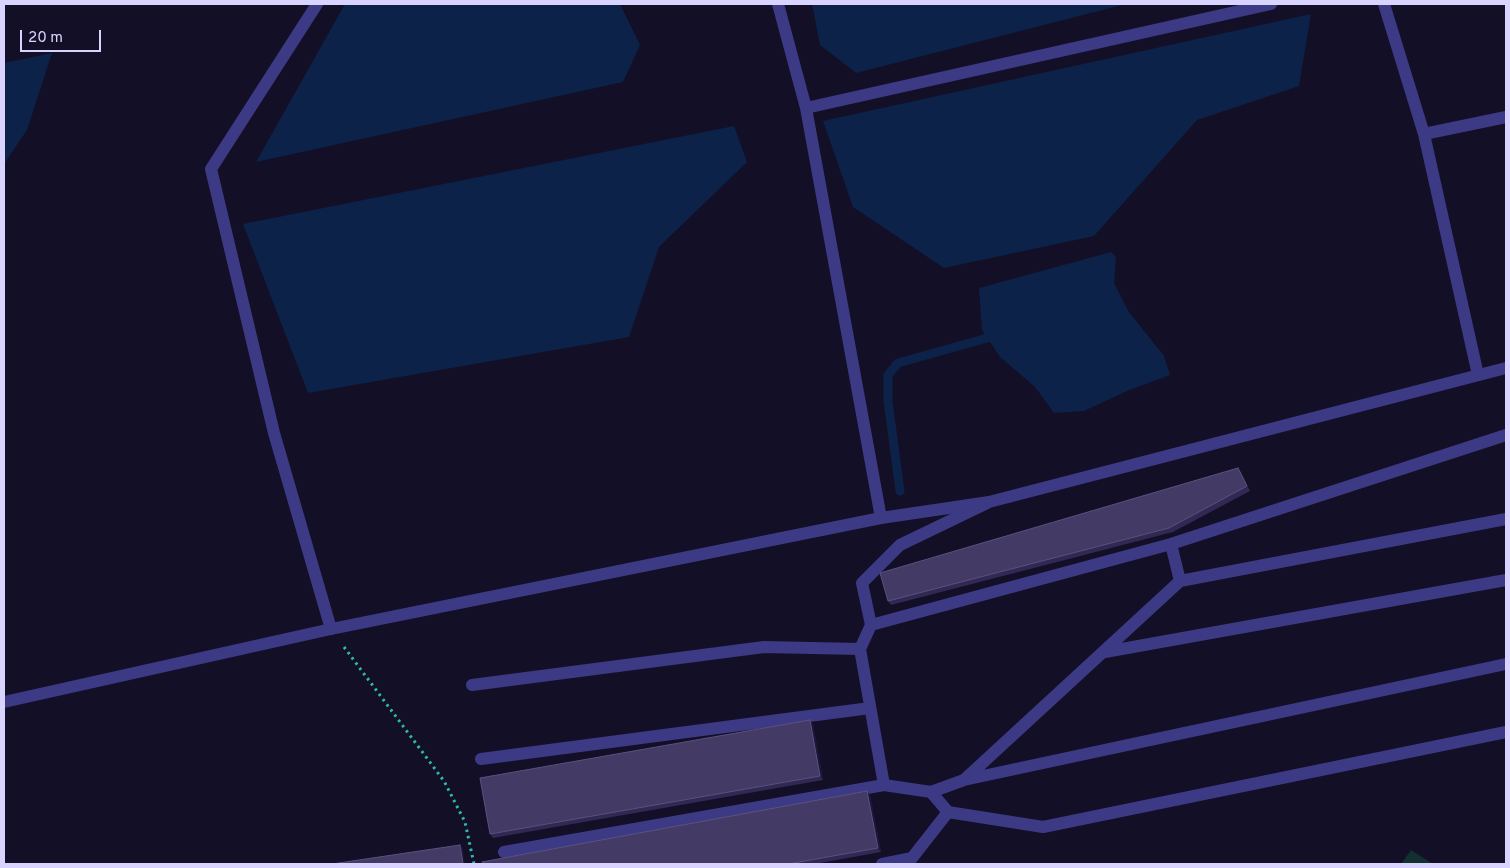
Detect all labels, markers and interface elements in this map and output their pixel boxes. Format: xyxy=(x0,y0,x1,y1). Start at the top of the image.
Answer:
scale bar xyxy=(22,20,104,52)
text: 20 m xyxy=(28,29,63,48)

